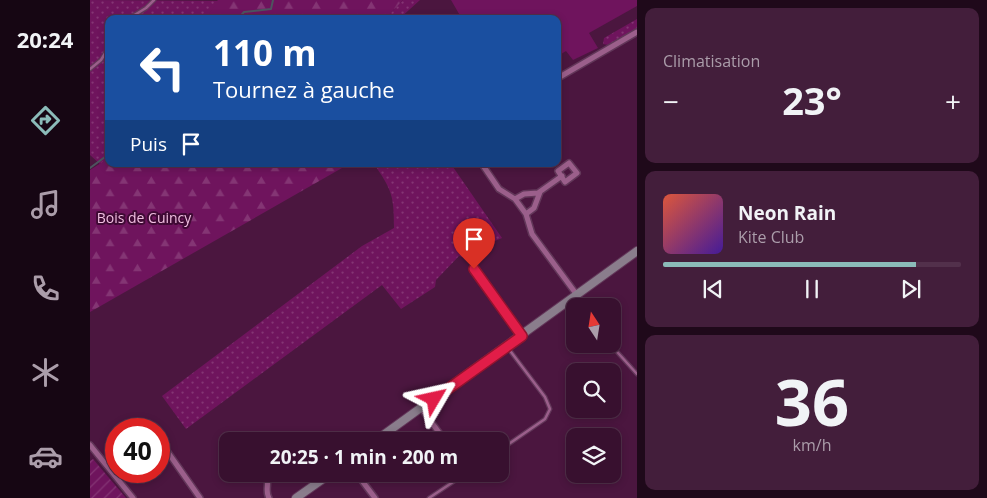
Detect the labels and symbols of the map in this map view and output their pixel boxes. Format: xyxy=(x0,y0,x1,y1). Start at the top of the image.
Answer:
park label: Bois de Cuincy xyxy=(97,208,192,227)
pin xyxy=(453,218,495,269)
north arrow xyxy=(566,298,621,352)
position arrow xyxy=(407,372,459,424)
speed limit sign: 40 xyxy=(105,418,170,483)

